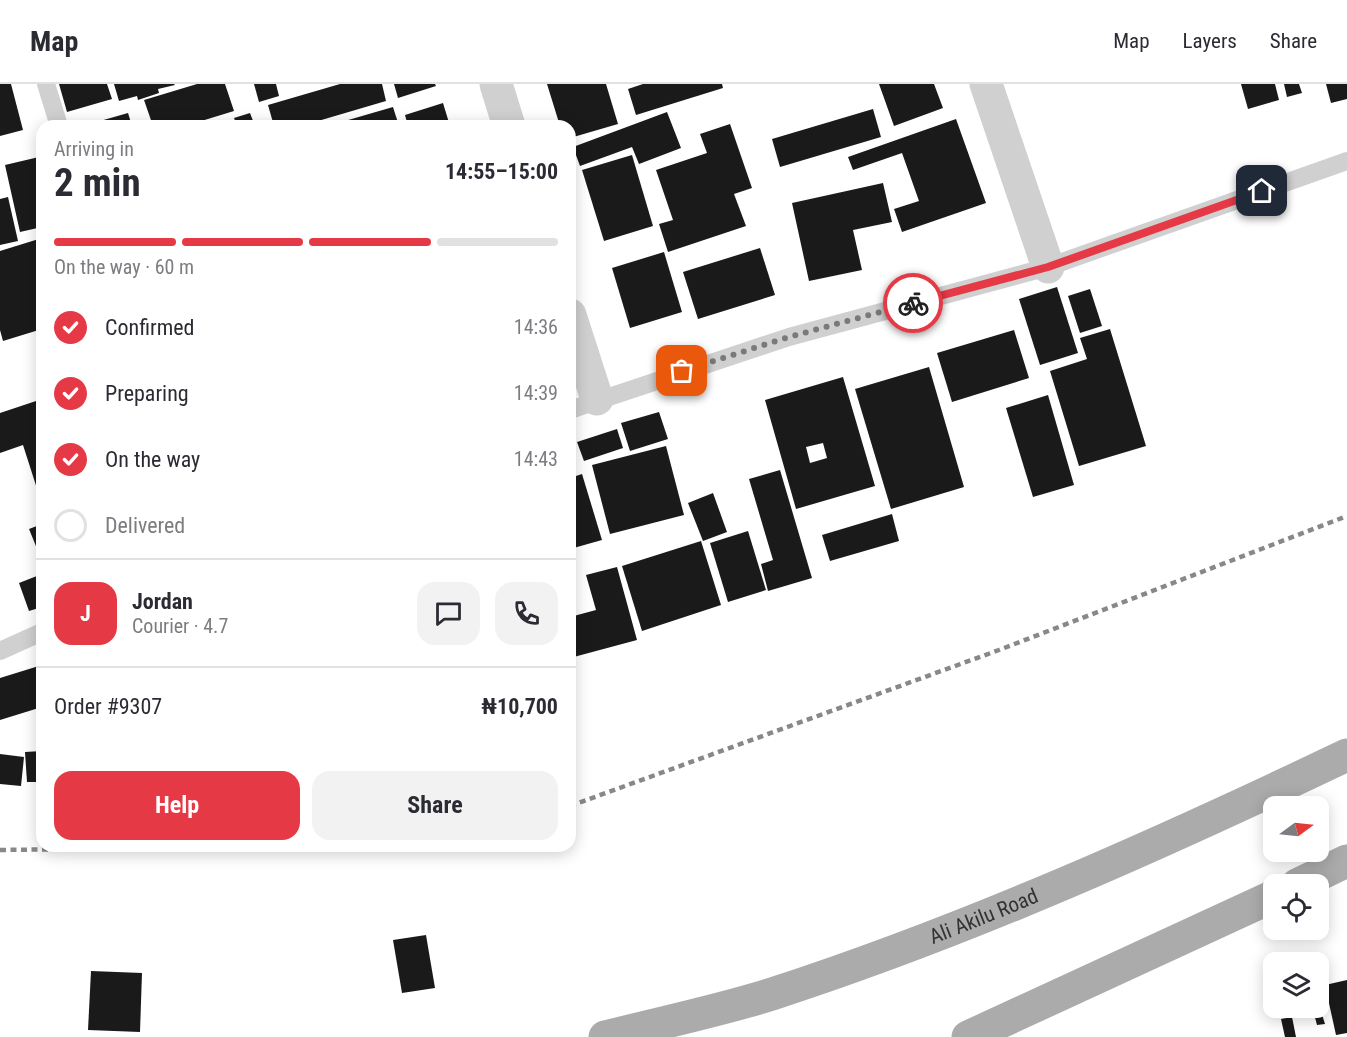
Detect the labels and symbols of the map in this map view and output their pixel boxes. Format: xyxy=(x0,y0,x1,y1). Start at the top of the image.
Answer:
pin xyxy=(1236,165,1287,216)
courier xyxy=(883,273,943,333)
pin xyxy=(656,345,707,396)
north arrow xyxy=(1263,796,1329,862)
street label: Ali Akilu Road xyxy=(926,884,1042,949)

